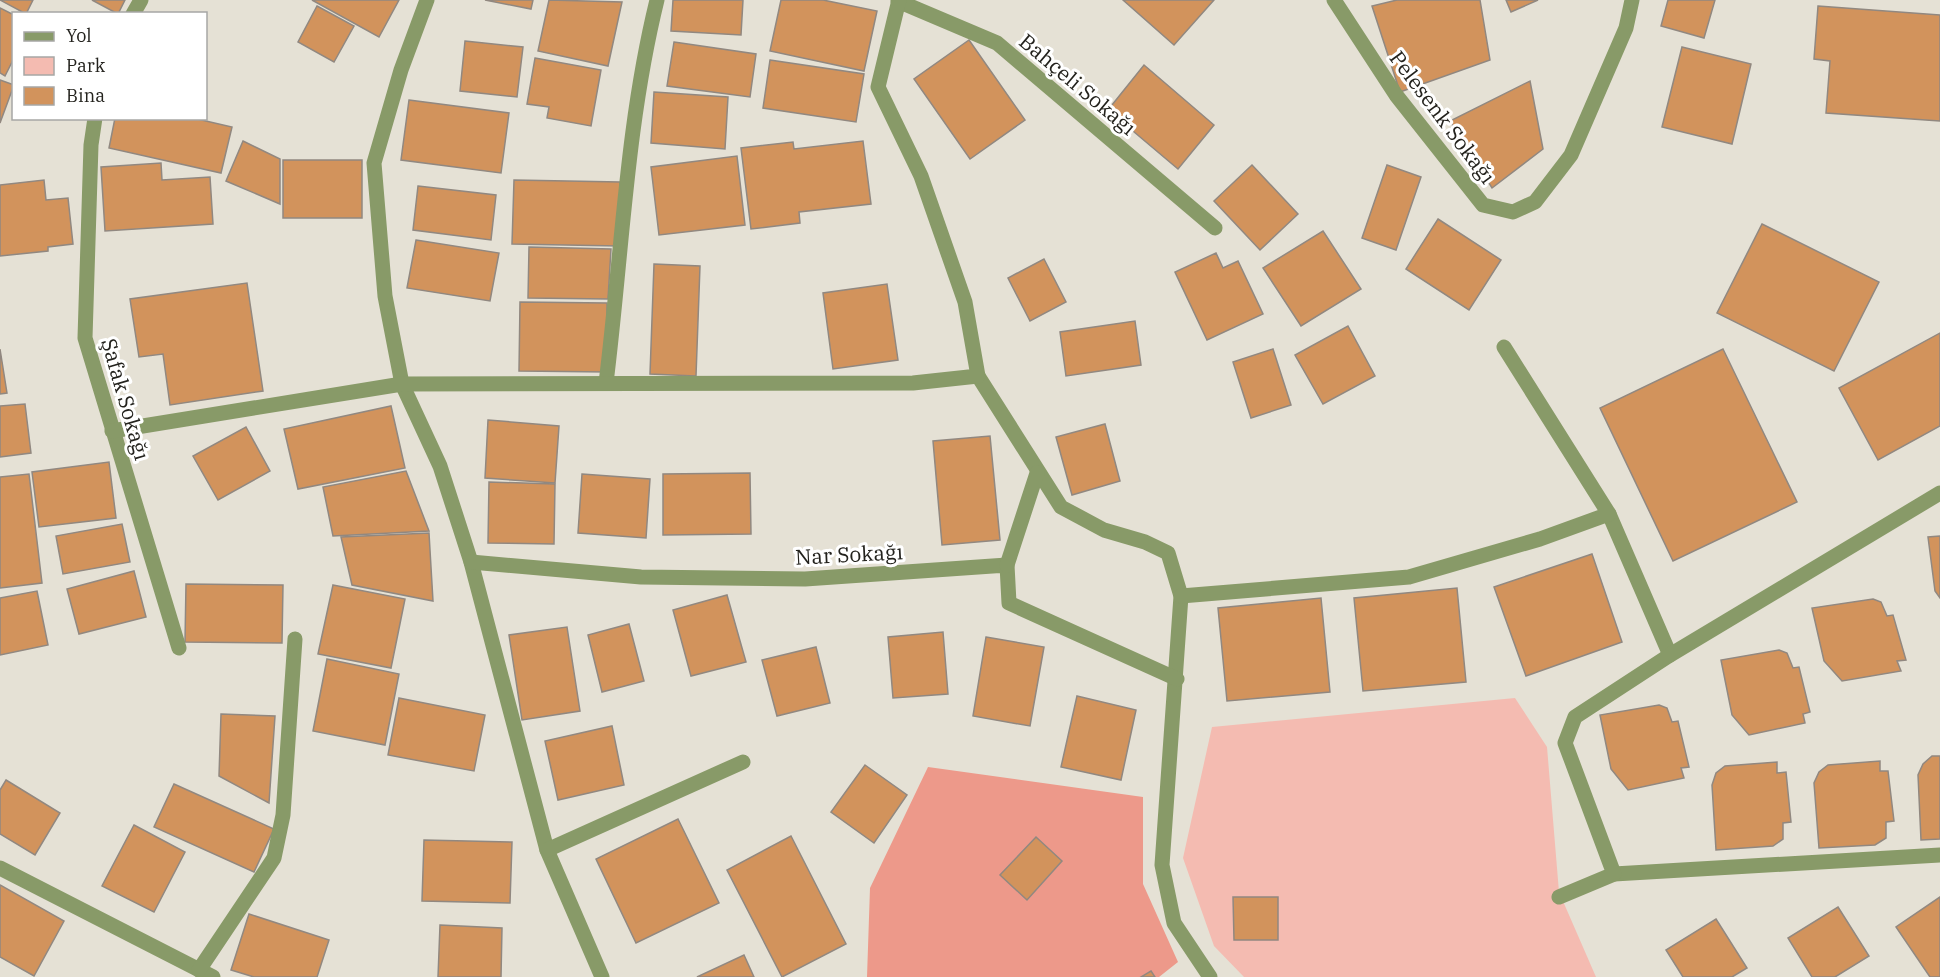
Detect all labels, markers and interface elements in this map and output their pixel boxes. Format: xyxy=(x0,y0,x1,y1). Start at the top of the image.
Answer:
legend xyxy=(12,12,207,120)
text: Yol xyxy=(66,24,92,47)
street label: Bahçeli Sokağı xyxy=(1014,27,1142,141)
street label: Pelesenk Sokağı xyxy=(1384,45,1502,189)
text: Park xyxy=(66,54,106,77)
text: Bina xyxy=(66,84,105,107)
street label: Şafak Sokağı xyxy=(95,335,157,463)
street label: Nar Sokağı xyxy=(794,537,904,571)

